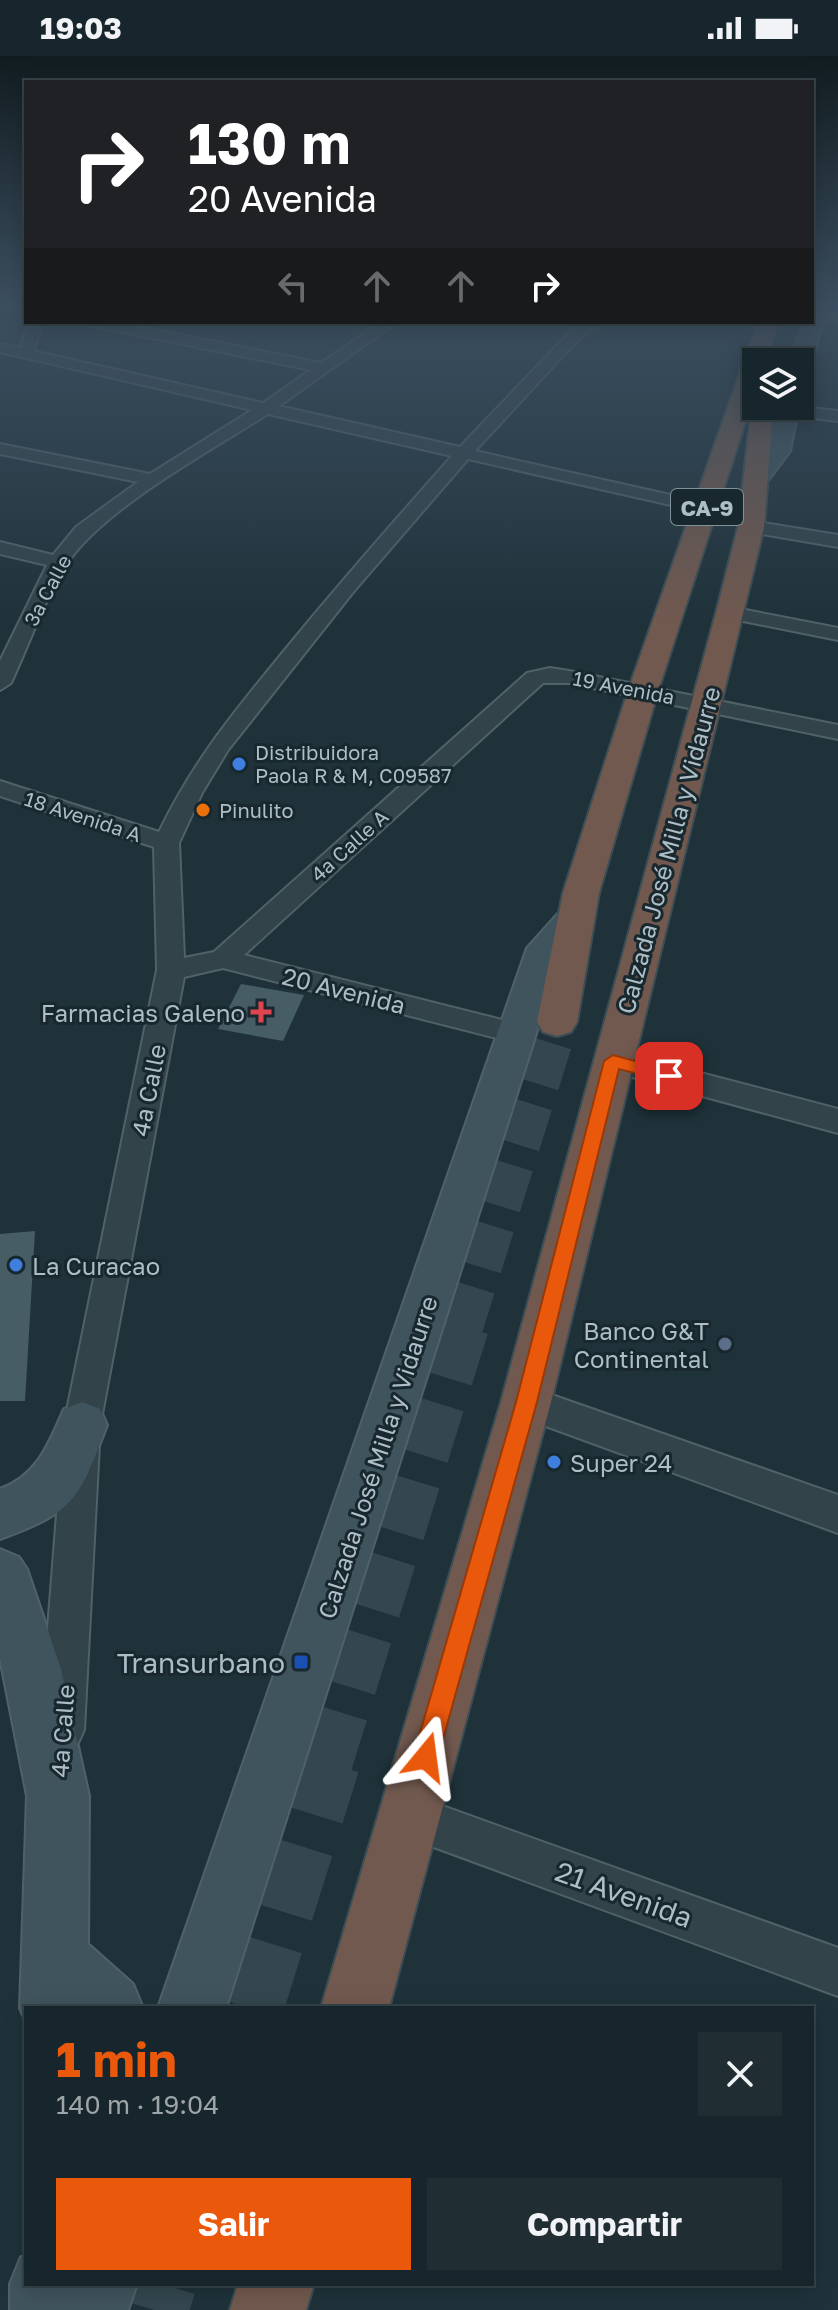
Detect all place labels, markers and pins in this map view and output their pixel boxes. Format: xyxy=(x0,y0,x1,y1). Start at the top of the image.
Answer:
place label: Distribuidora Paola R & M, C09587 xyxy=(255,740,452,787)
marker: Distribuidora Paola R & M, C09587 xyxy=(230,755,248,773)
place label: Pinulito xyxy=(219,798,294,822)
marker: Pinulito xyxy=(194,801,212,819)
place label: Farmacias Galeno xyxy=(41,998,245,1027)
marker: Farmacias Galeno xyxy=(252,1003,270,1021)
pin xyxy=(635,1042,703,1110)
place label: La Curacao xyxy=(32,1251,160,1280)
marker: La Curacao xyxy=(7,1256,25,1274)
place label: Banco G&T Continental xyxy=(574,1316,709,1373)
marker: Banco G&T Continental xyxy=(716,1335,734,1353)
place label: Super 24 xyxy=(570,1448,672,1477)
marker: Super 24 xyxy=(545,1453,563,1471)
place label: Transurbano xyxy=(117,1646,285,1679)
marker: Transurbano xyxy=(292,1653,310,1671)

